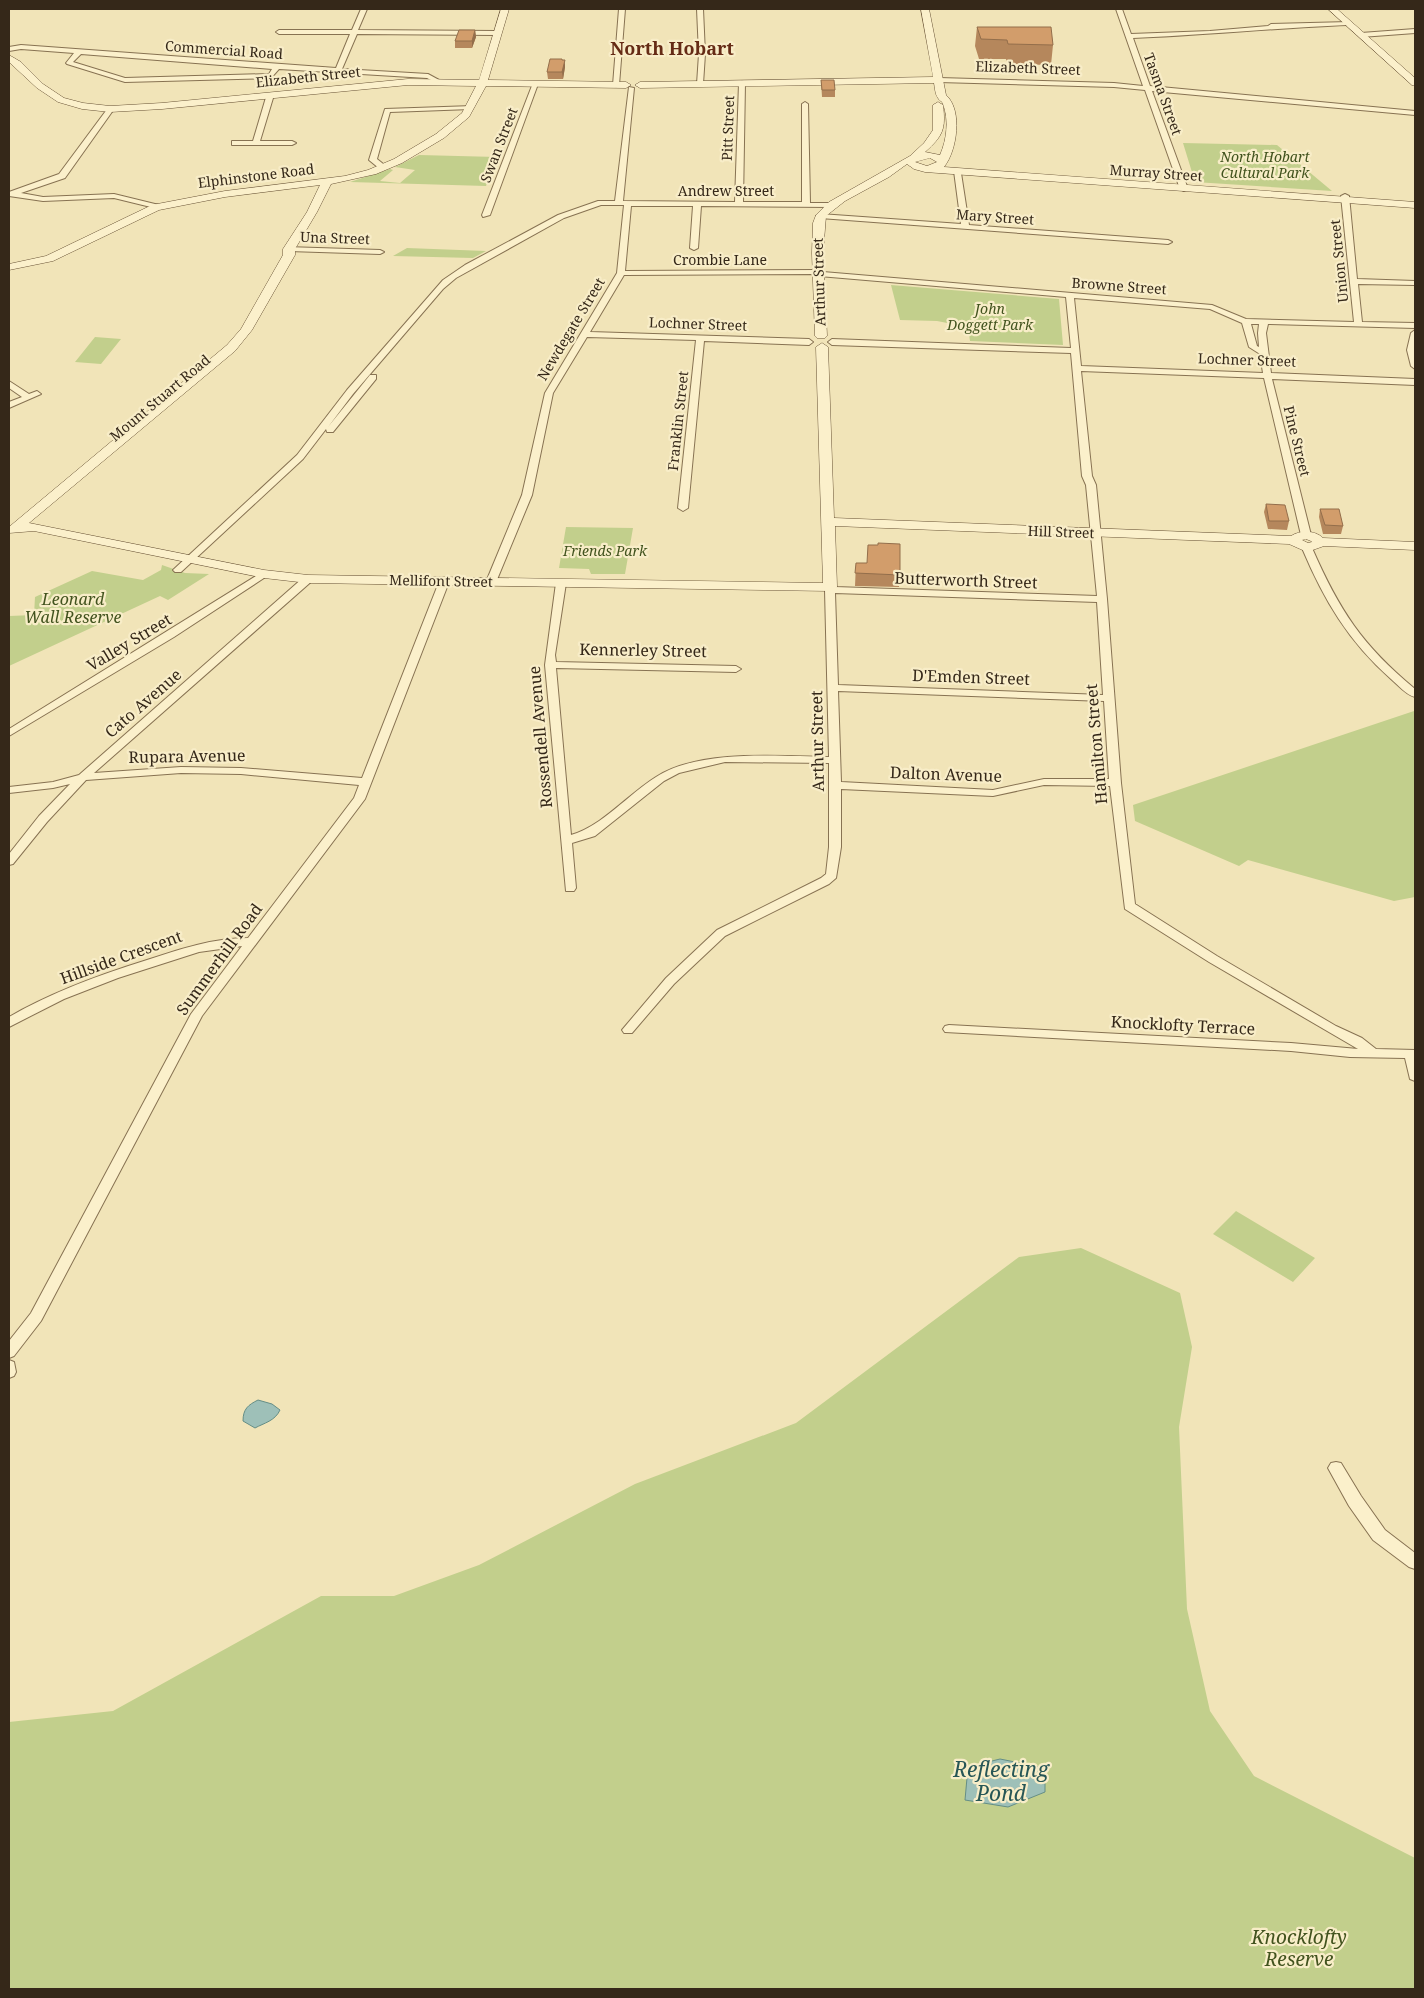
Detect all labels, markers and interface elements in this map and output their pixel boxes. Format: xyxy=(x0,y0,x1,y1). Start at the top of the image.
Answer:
street label: Commercial Road xyxy=(164,36,284,63)
district label: North Hobart xyxy=(610,36,734,60)
street label: Tasma Street xyxy=(1140,50,1187,138)
street label: Elizabeth Street xyxy=(975,56,1081,79)
street label: Elizabeth Street xyxy=(255,62,361,91)
street label: Pitt Street xyxy=(717,95,738,161)
street label: Swan Street xyxy=(475,104,522,185)
park label: North Hobart Cultural Park xyxy=(1219,147,1310,182)
street label: Elphinstone Road xyxy=(197,159,316,192)
street label: Murray Street xyxy=(1109,160,1203,185)
street label: Andrew Street xyxy=(678,181,774,200)
street label: Mary Street xyxy=(955,204,1035,229)
street label: Union Street xyxy=(1325,219,1352,303)
street label: Una Street xyxy=(300,227,370,248)
street label: Arthur Street xyxy=(807,237,830,327)
street label: Crombie Lane xyxy=(673,250,767,269)
street label: Browne Street xyxy=(1071,273,1167,298)
street label: Newdegate Street xyxy=(532,274,609,384)
park label: John Doggett Park xyxy=(946,299,1034,334)
street label: Lochner Street xyxy=(649,312,748,335)
street label: Lochner Street xyxy=(1198,348,1297,371)
street label: Mount Stuart Road xyxy=(105,350,214,445)
street label: Franklin Street xyxy=(663,370,692,472)
street label: Pine Street xyxy=(1280,404,1315,478)
street label: Hill Street xyxy=(1027,521,1095,542)
park label: Friends Park xyxy=(562,541,648,560)
street label: Butterworth Street xyxy=(894,567,1038,594)
street label: Mellifont Street xyxy=(389,570,493,591)
park label: Leonard Wall Reserve xyxy=(25,588,122,628)
street label: Valley Street xyxy=(83,608,176,676)
street label: Kennerley Street xyxy=(579,638,707,662)
street label: Cato Avenue xyxy=(100,664,186,742)
street label: D'Emden Street xyxy=(912,664,1031,690)
street label: Rossendell Avenue xyxy=(523,665,557,809)
street label: Hamilton Street xyxy=(1080,682,1112,805)
street label: Arthur Street xyxy=(805,690,829,792)
street label: Rupara Avenue xyxy=(128,744,246,768)
street label: Dalton Avenue xyxy=(890,761,1002,787)
street label: Summerhill Road xyxy=(171,899,267,1019)
street label: Hillside Crescent xyxy=(57,925,185,989)
street label: Knocklofty Terrace xyxy=(1110,1010,1256,1040)
water label: Reflecting Pond xyxy=(952,1755,1050,1807)
park label: Knocklofty Reserve xyxy=(1250,1924,1347,1972)

